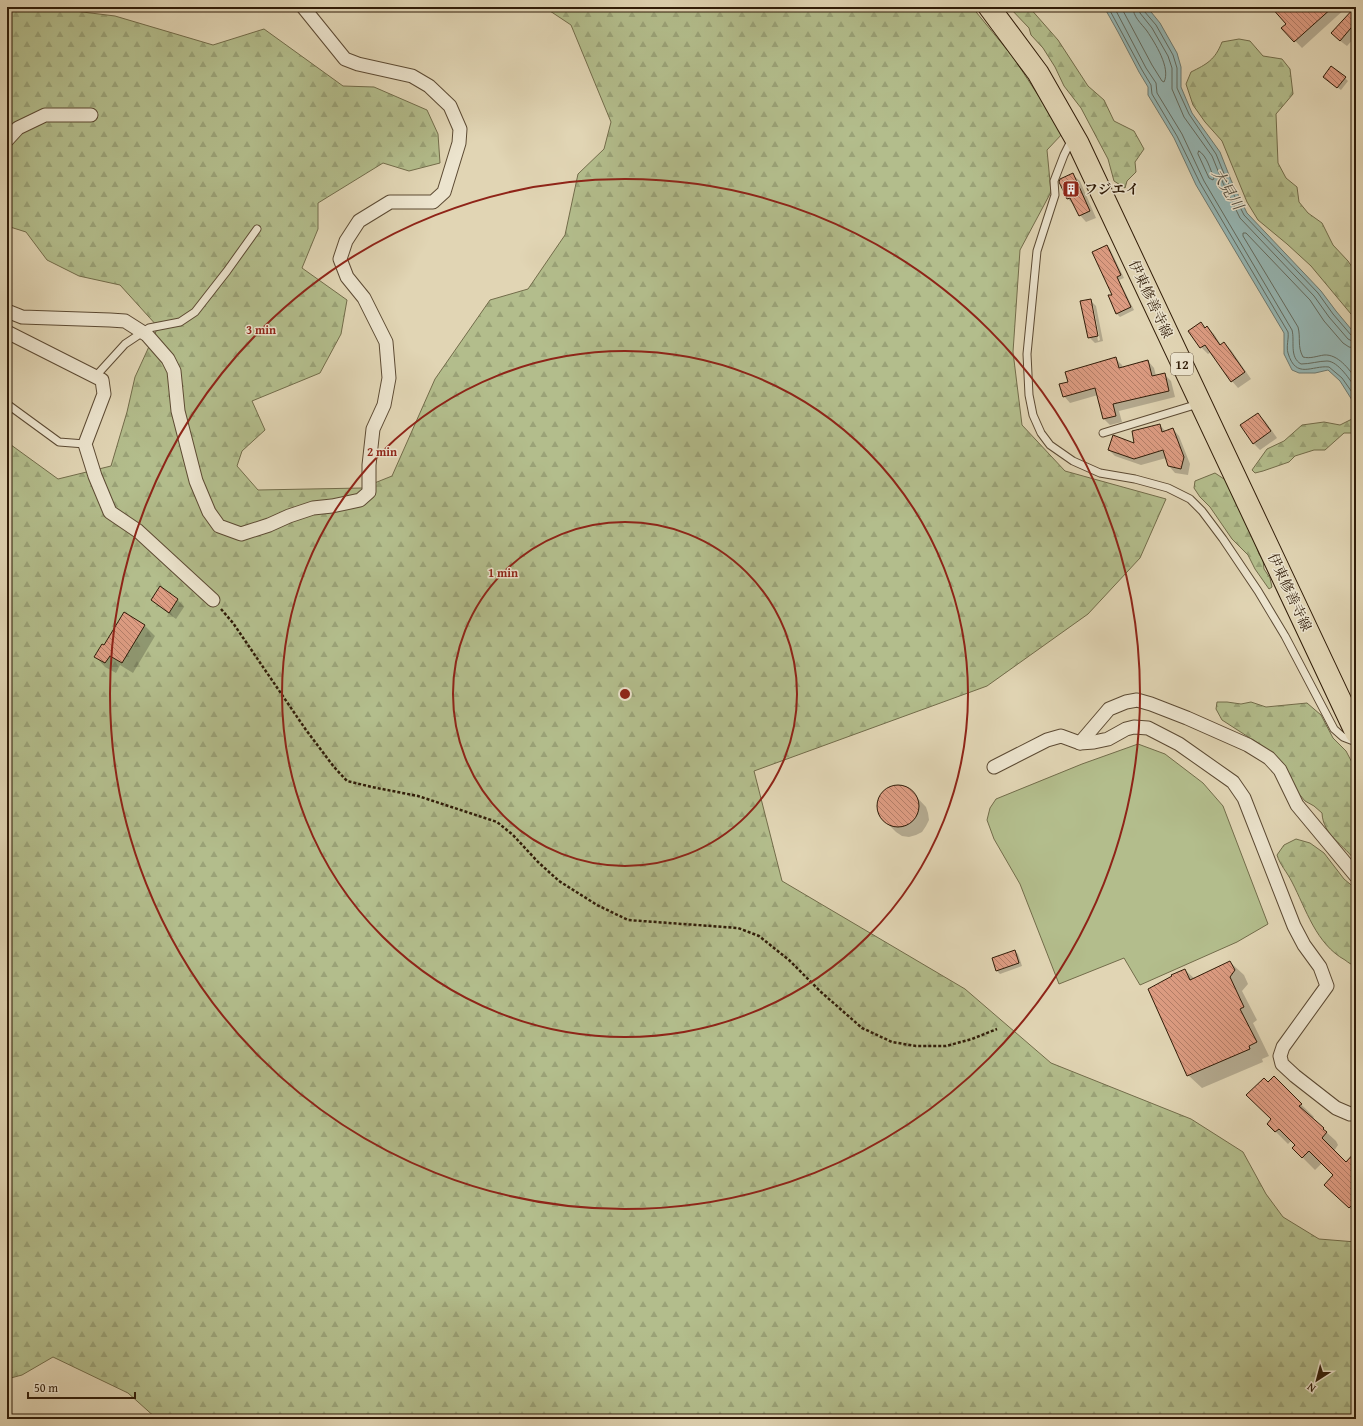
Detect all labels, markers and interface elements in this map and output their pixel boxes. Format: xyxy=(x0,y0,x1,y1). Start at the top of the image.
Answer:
water label: 大見川 xyxy=(1207,164,1250,215)
building icon: フジエイ xyxy=(1061,179,1081,199)
place label: フジエイ xyxy=(1084,179,1139,199)
street label: 伊東修善寺線 xyxy=(1124,257,1178,341)
text: 3 min xyxy=(246,321,276,338)
road number: 12 xyxy=(1171,353,1193,375)
text: 2 min xyxy=(367,443,397,460)
street label: 伊東修善寺線 xyxy=(1263,550,1317,634)
text: 1 min xyxy=(488,564,518,581)
centre of rings xyxy=(618,687,632,701)
north arrow xyxy=(1297,1360,1337,1400)
scale bar xyxy=(28,1374,135,1400)
text: 50 m xyxy=(34,1379,58,1396)
text: N xyxy=(1303,1379,1319,1397)

